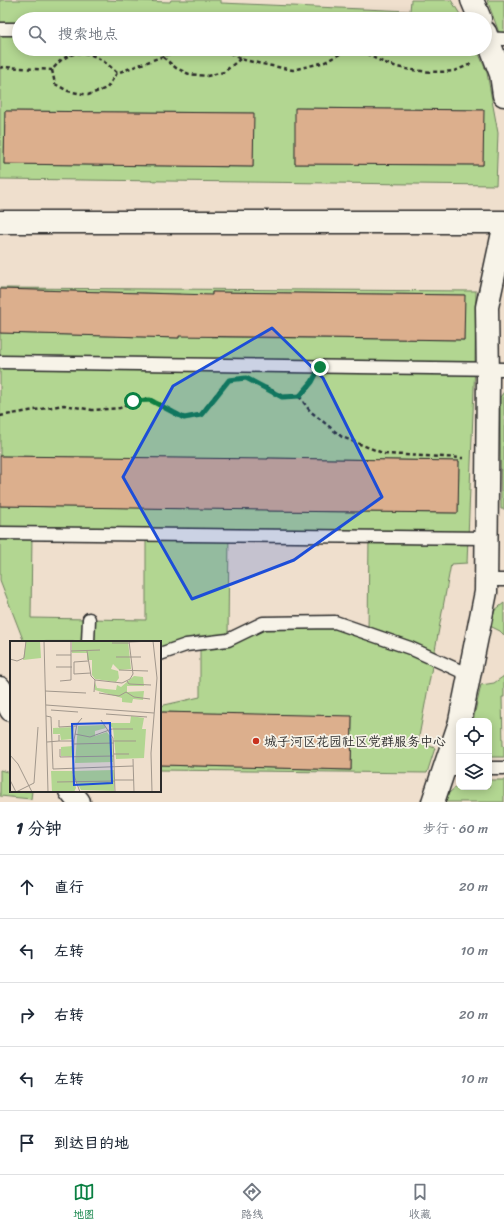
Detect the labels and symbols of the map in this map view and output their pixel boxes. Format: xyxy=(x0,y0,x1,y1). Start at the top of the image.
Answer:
route end xyxy=(311,358,329,376)
route start xyxy=(124,392,142,410)
inset map xyxy=(10,641,161,792)
place label: 城子河区花园社区党群服务中心 xyxy=(264,730,446,753)
marker: 城子河区花园社区党群服务中心 xyxy=(251,736,261,746)

